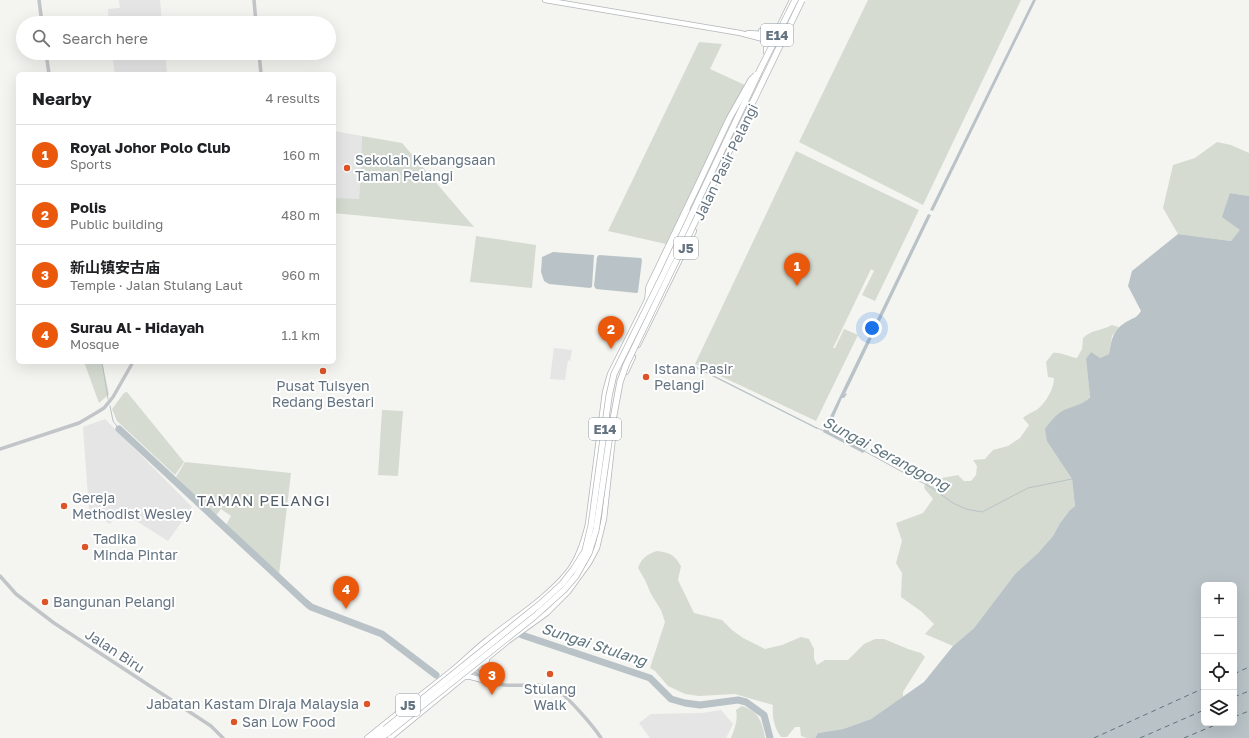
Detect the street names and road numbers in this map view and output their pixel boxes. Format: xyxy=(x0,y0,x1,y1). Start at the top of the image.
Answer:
road number: E14 xyxy=(761,24,793,46)
street label: Jalan Pasir Pelangi xyxy=(690,101,761,223)
road number: J5 xyxy=(674,237,698,259)
road number: E14 xyxy=(589,418,621,440)
street label: Jalan Biru xyxy=(82,625,148,676)
road number: J5 xyxy=(396,694,420,716)

